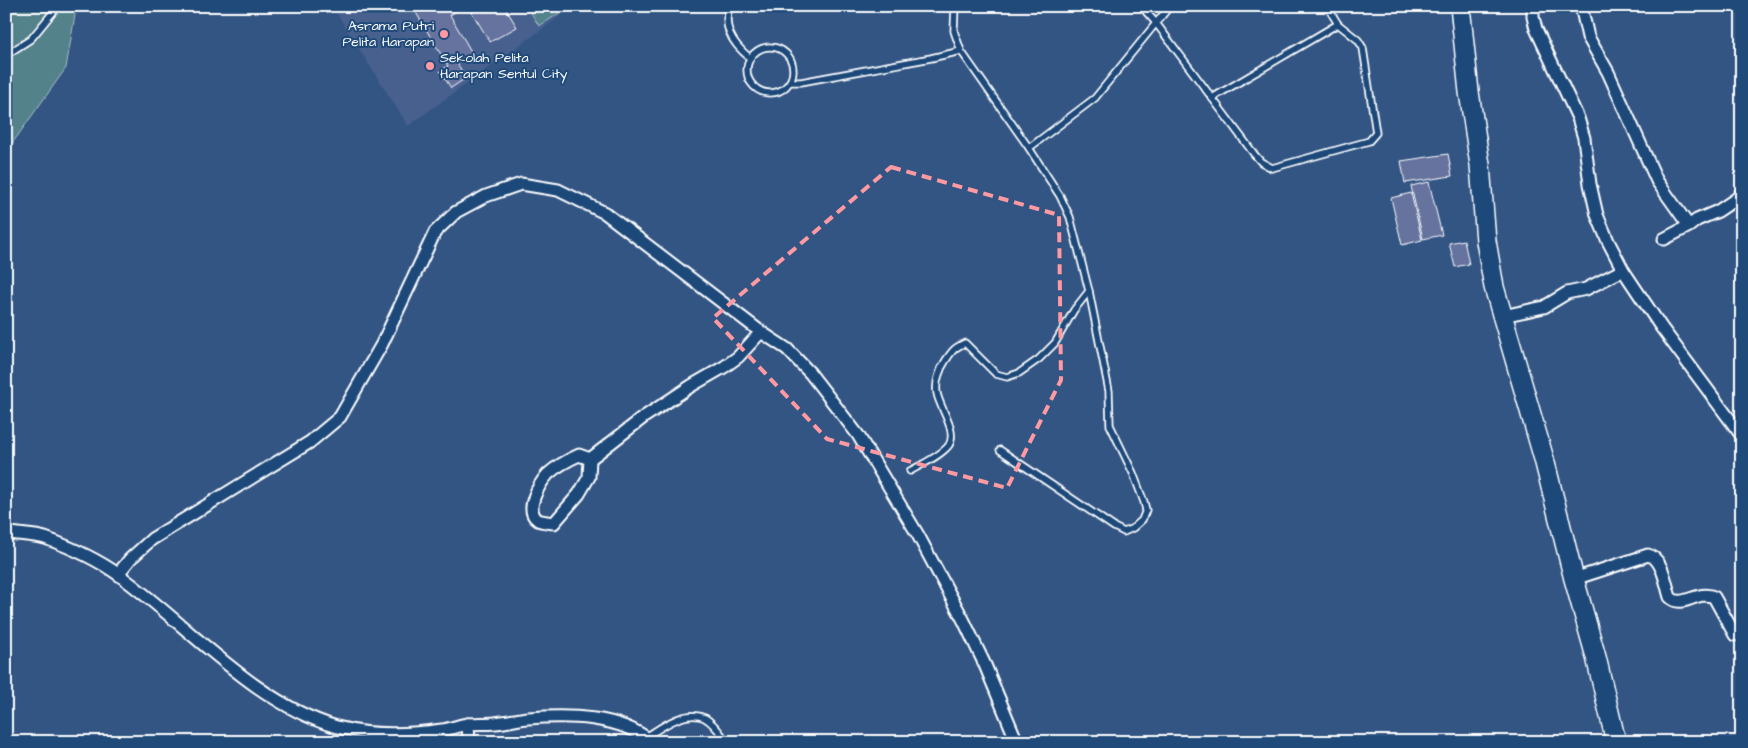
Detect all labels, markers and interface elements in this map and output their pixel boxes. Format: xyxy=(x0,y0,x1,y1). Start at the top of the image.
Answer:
place label: Asrama Putri Pelita Harapan xyxy=(342,16,434,52)
marker: Asrama Putri Pelita Harapan xyxy=(438,28,450,40)
place label: Sekolah Pelita Harapan Sentul City xyxy=(440,48,568,84)
marker: Sekolah Pelita Harapan Sentul City xyxy=(424,60,436,72)

